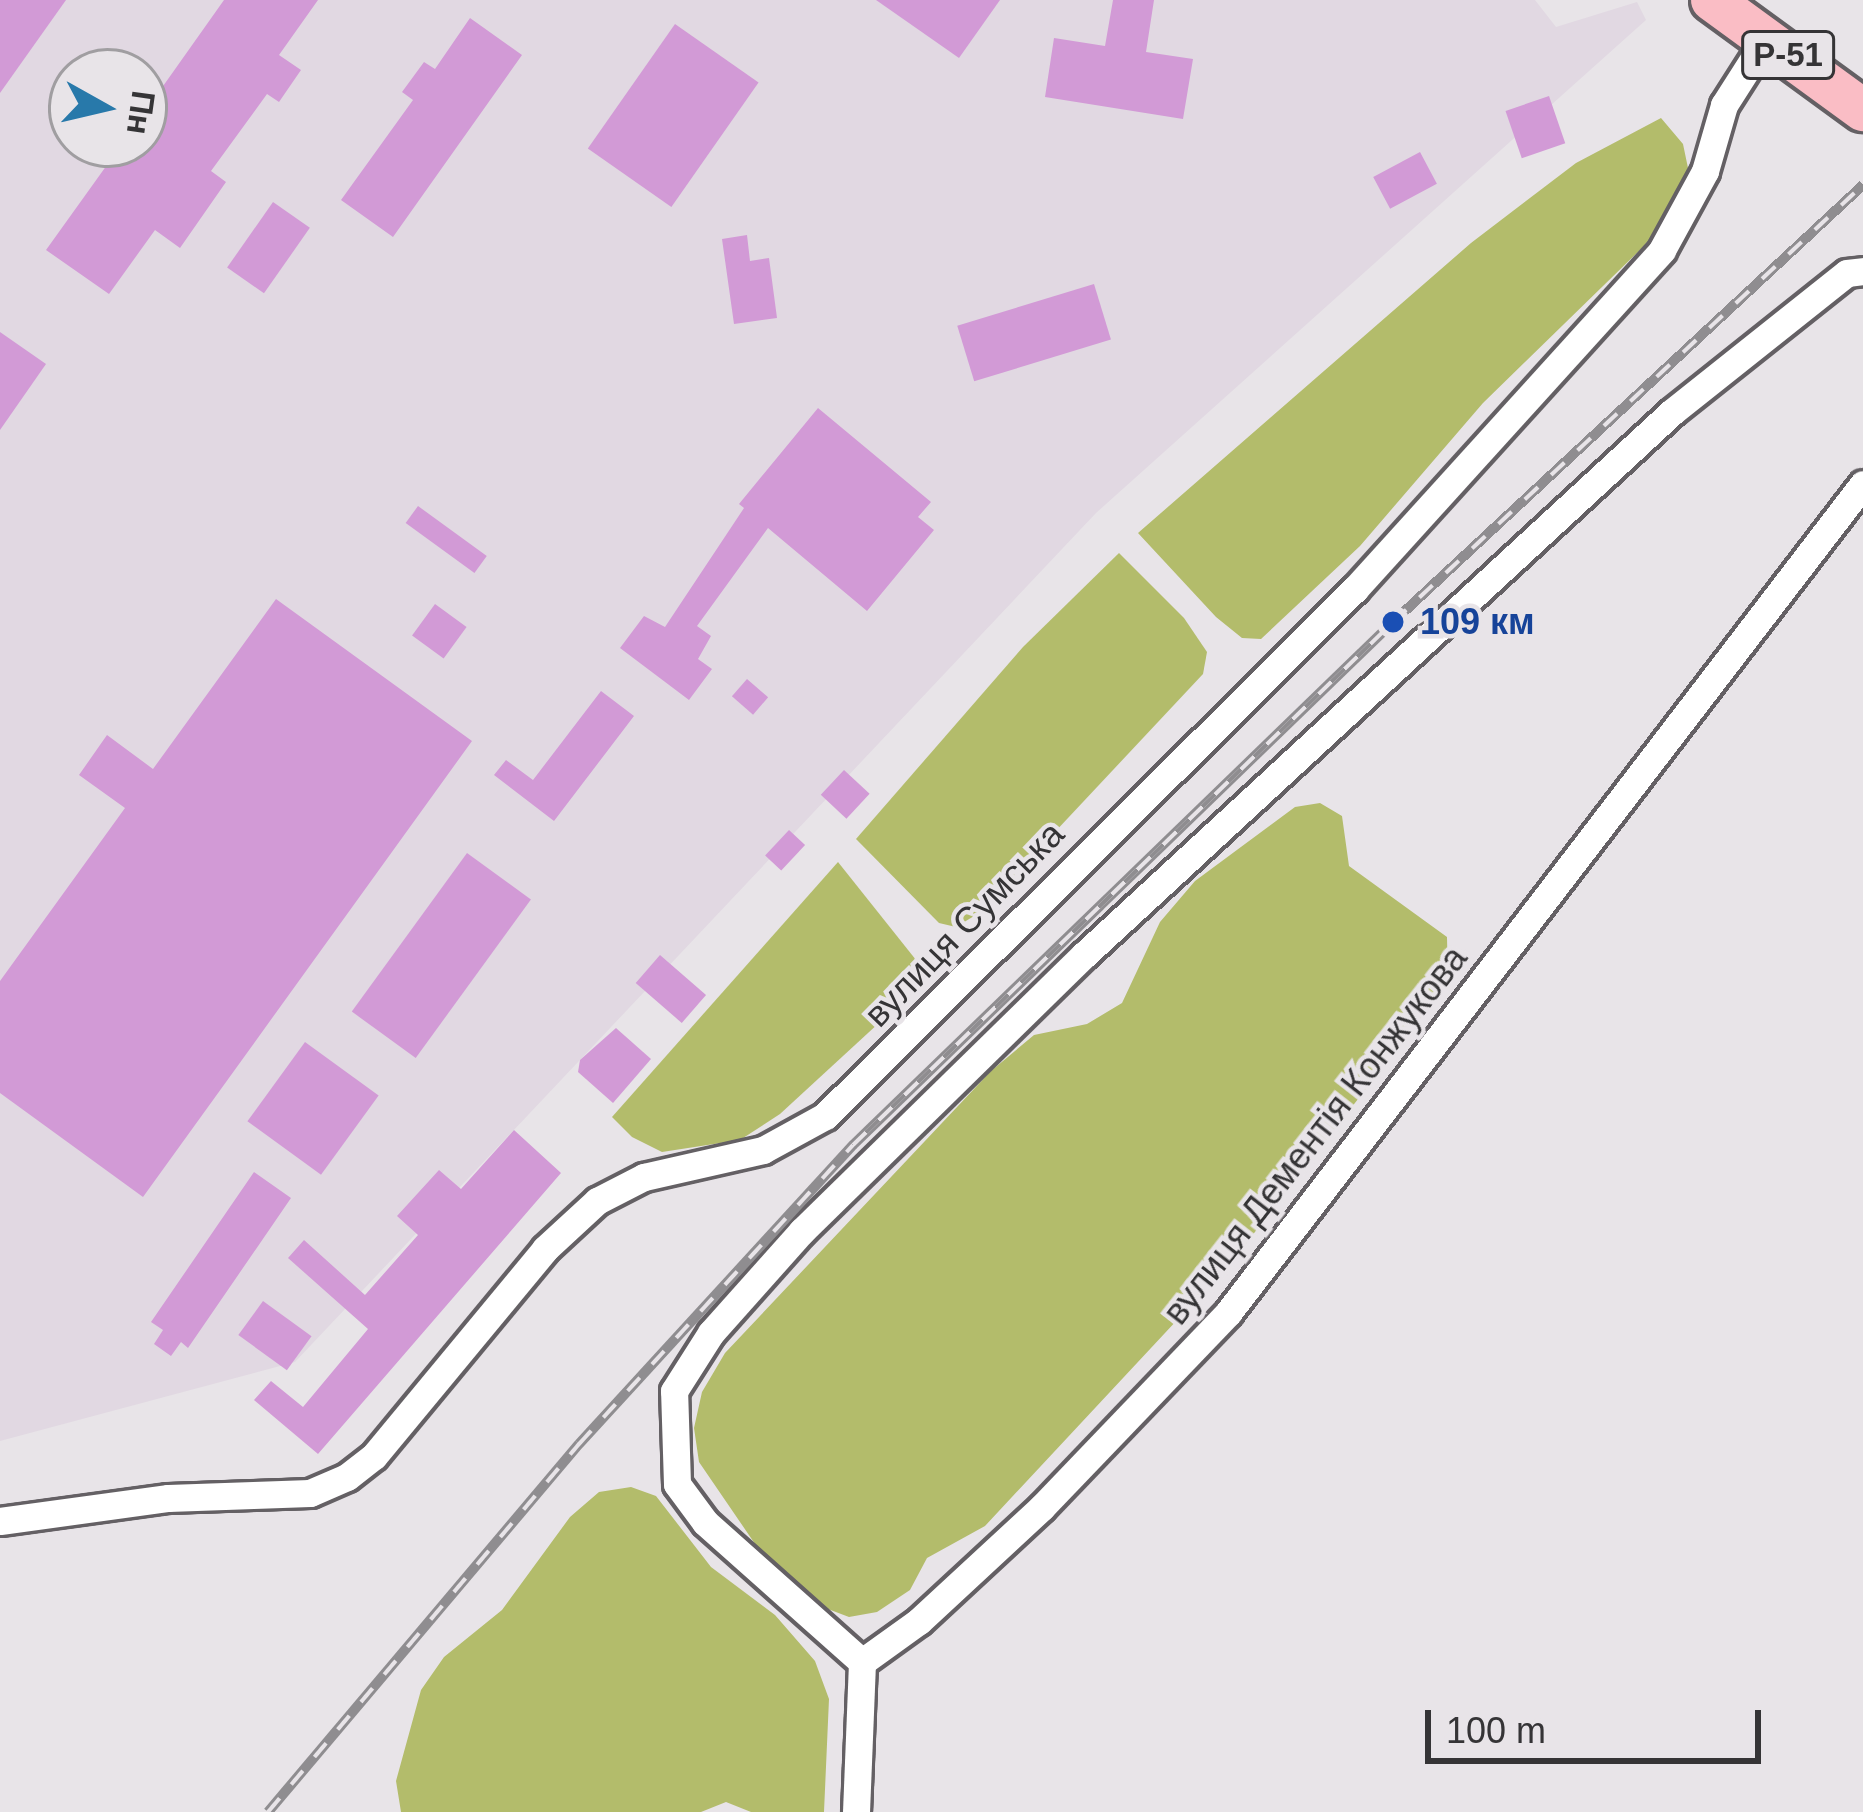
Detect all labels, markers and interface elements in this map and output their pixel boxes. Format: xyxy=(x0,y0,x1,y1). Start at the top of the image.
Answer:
road number: Р-51 xyxy=(1740,28,1836,82)
north arrow xyxy=(48,48,168,168)
text: Пн xyxy=(120,88,163,137)
place label: 109 км xyxy=(1420,600,1535,644)
marker: 109 км xyxy=(1377,606,1409,638)
street label: вулиця Сумська xyxy=(855,812,1073,1036)
street label: вулиця Дементія Конжукова xyxy=(1154,937,1476,1333)
scale bar xyxy=(1431,1686,1767,1760)
text: 100 m xyxy=(1446,1710,1546,1751)

